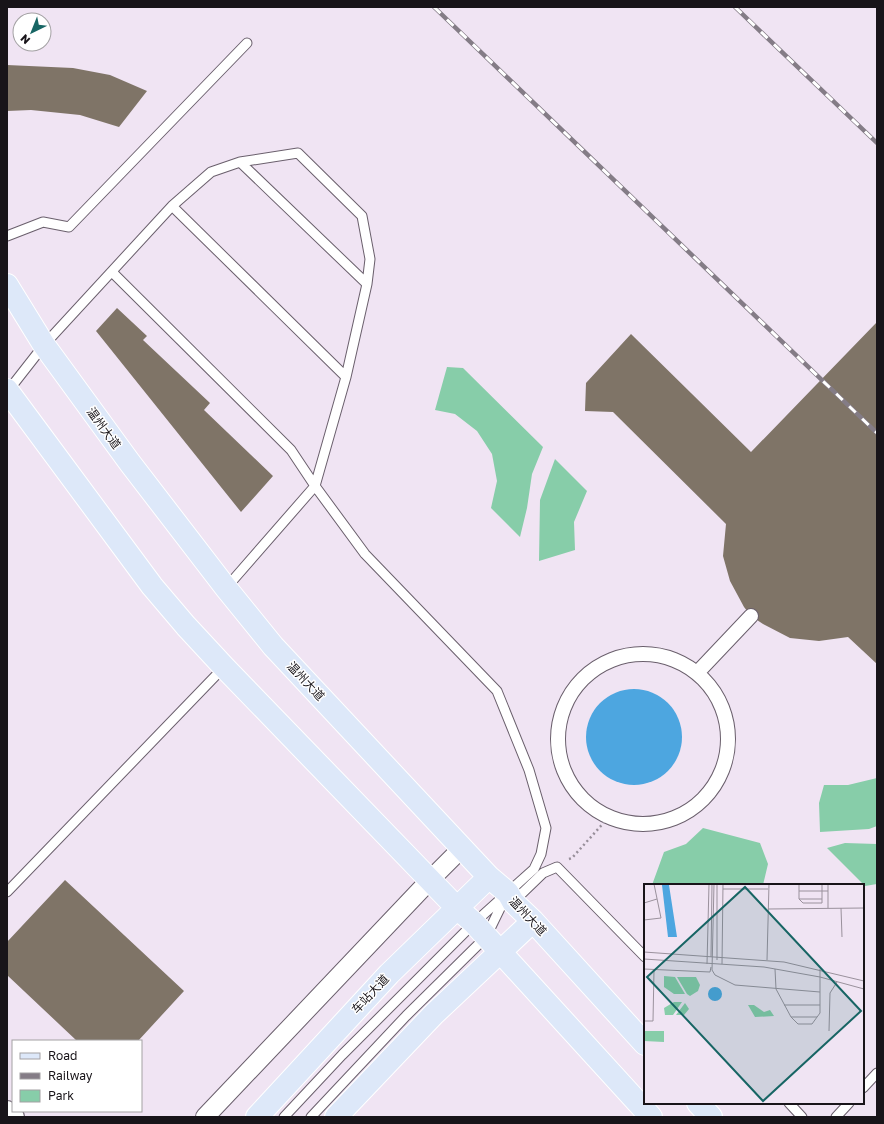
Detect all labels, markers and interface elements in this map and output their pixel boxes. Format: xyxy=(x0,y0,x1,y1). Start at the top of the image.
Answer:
north arrow xyxy=(12,12,52,52)
text: N xyxy=(17,32,32,47)
street label: 温州大道 xyxy=(84,404,124,452)
street label: 温州大道 xyxy=(284,658,328,704)
inset map xyxy=(644,884,864,1104)
street label: 温州大道 xyxy=(506,893,550,939)
street label: 车站大道 xyxy=(348,971,392,1017)
legend xyxy=(12,1040,142,1112)
text: Road xyxy=(48,1048,77,1063)
text: Railway xyxy=(48,1068,93,1083)
text: Park xyxy=(48,1088,74,1103)

